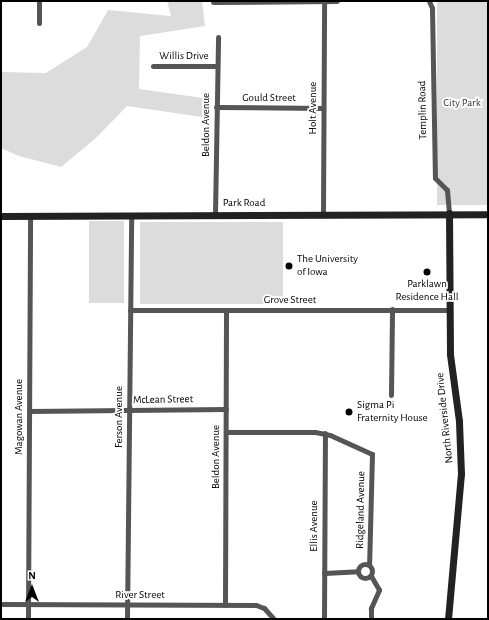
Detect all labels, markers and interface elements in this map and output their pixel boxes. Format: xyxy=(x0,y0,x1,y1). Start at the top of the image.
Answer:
street label: Willis Drive xyxy=(159,49,209,63)
street label: Templin Road xyxy=(416,80,430,140)
street label: Holt Avenue xyxy=(306,82,320,134)
street label: Gould Street xyxy=(242,91,296,105)
street label: Beldon Avenue xyxy=(199,93,213,157)
park label: City Park xyxy=(443,96,481,110)
street label: Park Road xyxy=(223,196,265,210)
place label: The University of Iowa xyxy=(297,253,358,279)
marker: The University of Iowa xyxy=(284,261,294,271)
marker: Parklawn Residence Hall xyxy=(422,267,432,277)
place label: Parklawn Residence Hall xyxy=(396,278,458,304)
street label: Grove Street xyxy=(264,293,316,307)
street label: North Riverside Drive xyxy=(434,372,456,464)
street label: Magowan Avenue xyxy=(12,379,26,455)
street label: Ferson Avenue xyxy=(112,386,126,448)
street label: McLean Street xyxy=(133,393,193,407)
place label: Sigma Pi Fraternity House xyxy=(357,399,428,425)
marker: Sigma Pi Fraternity House xyxy=(344,407,354,417)
street label: Beldon Avenue xyxy=(209,425,223,489)
street label: Ridgeland Avenue xyxy=(354,471,368,549)
street label: Ellis Avenue xyxy=(307,500,321,552)
north arrow xyxy=(12,568,52,608)
text: N xyxy=(28,570,36,581)
street label: River Street xyxy=(115,588,165,602)

